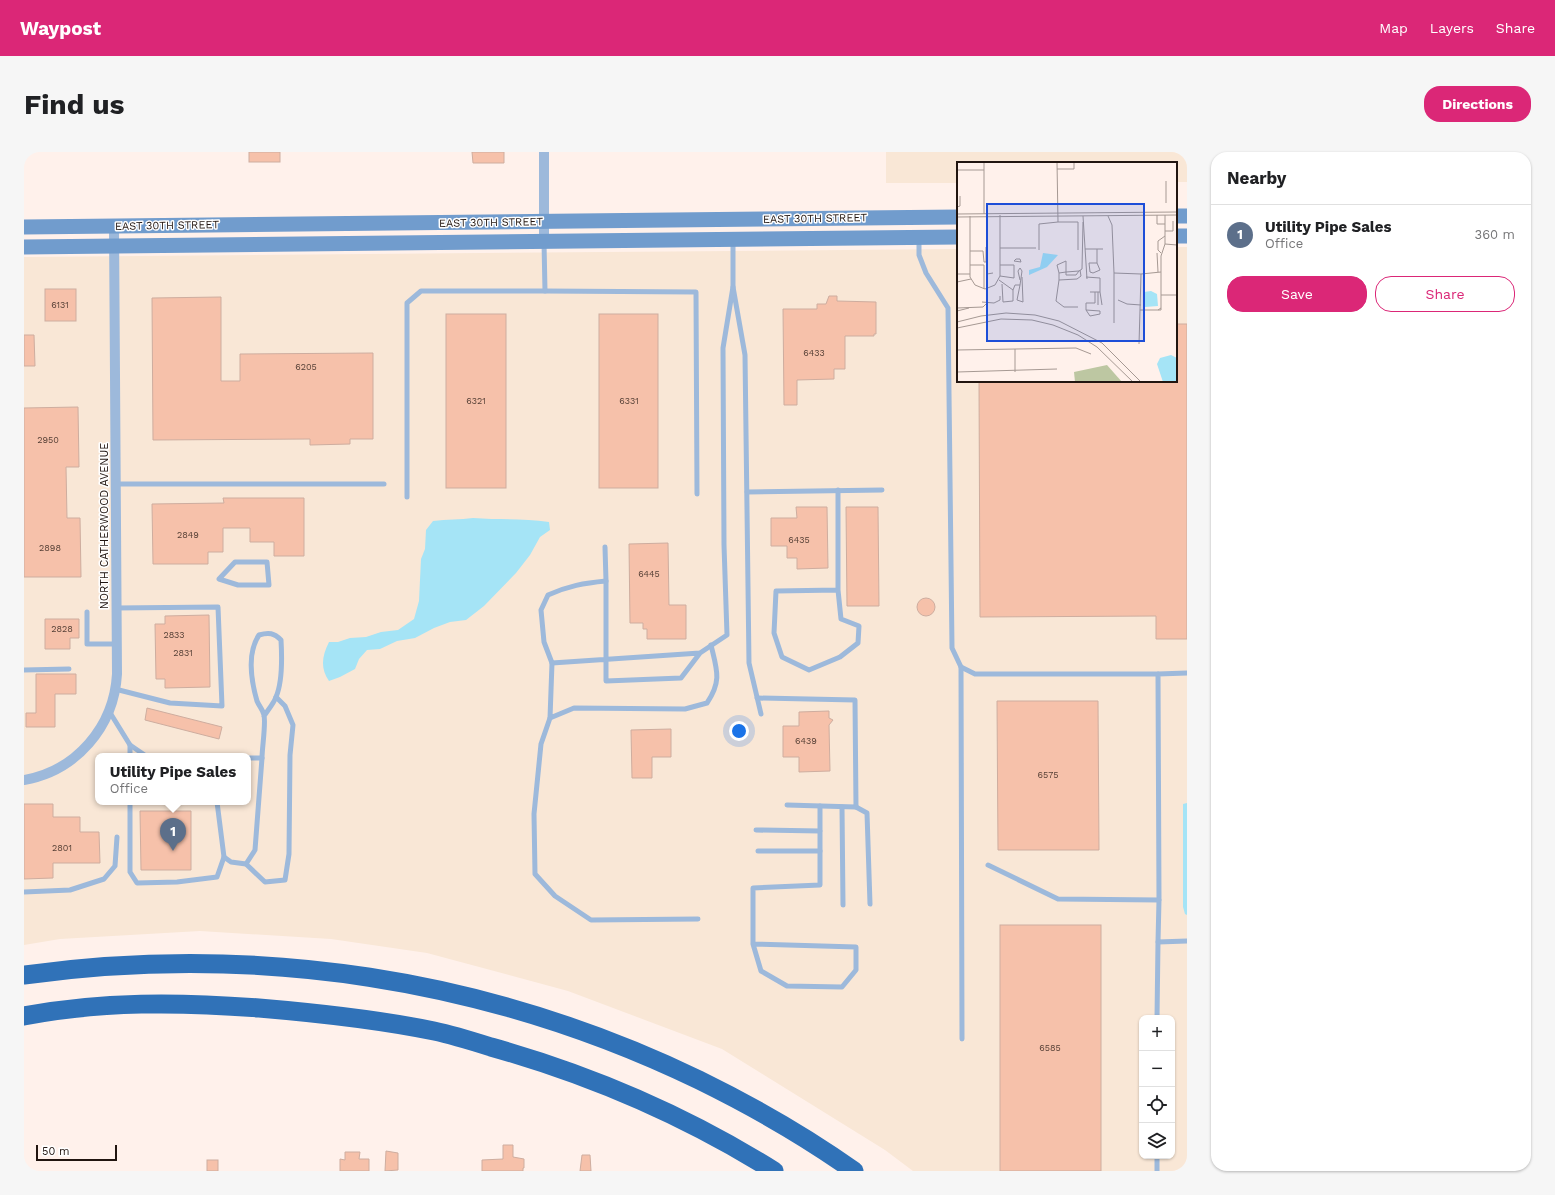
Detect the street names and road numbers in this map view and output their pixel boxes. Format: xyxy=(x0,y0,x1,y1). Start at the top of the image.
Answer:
street label: EAST 30TH STREET xyxy=(763,211,868,226)
street label: EAST 30TH STREET xyxy=(439,215,544,230)
street label: EAST 30TH STREET xyxy=(115,218,220,233)
street label: NORTH CATHERWOOD AVENUE xyxy=(98,443,111,609)

